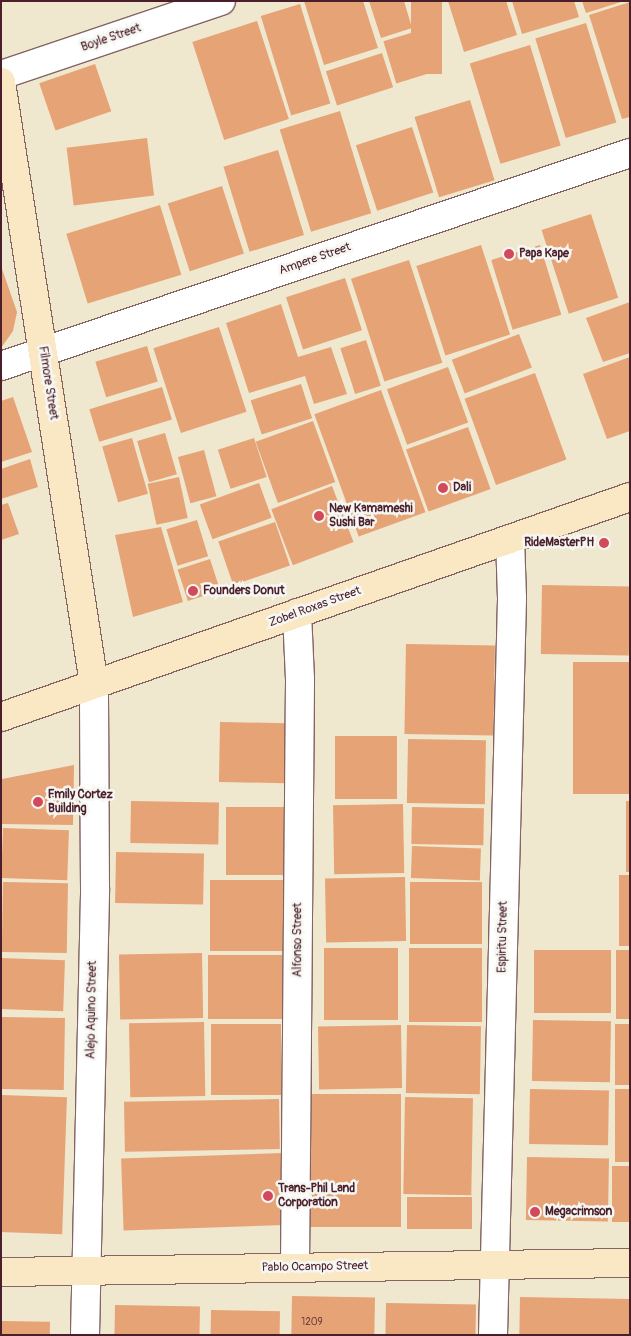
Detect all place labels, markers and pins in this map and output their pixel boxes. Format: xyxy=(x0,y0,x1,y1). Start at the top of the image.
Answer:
place label: Papa Kape xyxy=(519,247,569,261)
marker: Papa Kape xyxy=(503,248,515,260)
place label: Dali xyxy=(453,481,471,495)
marker: Dali xyxy=(437,482,449,494)
place label: New Kamameshi Sushi Bar xyxy=(329,502,413,530)
marker: New Kamameshi Sushi Bar xyxy=(313,510,325,522)
place label: RideMasterPH xyxy=(524,536,594,550)
marker: RideMasterPH xyxy=(598,537,610,549)
place label: Founders Donut xyxy=(203,584,285,598)
marker: Founders Donut xyxy=(187,585,199,597)
place label: Emily Cortez Building xyxy=(48,788,113,816)
marker: Emily Cortez Building xyxy=(32,796,44,808)
place label: Trans-Phil Land Corporation xyxy=(278,1182,355,1210)
marker: Trans-Phil Land Corporation xyxy=(262,1190,274,1202)
place label: Megacrimson xyxy=(545,1205,612,1219)
marker: Megacrimson xyxy=(529,1206,541,1218)

